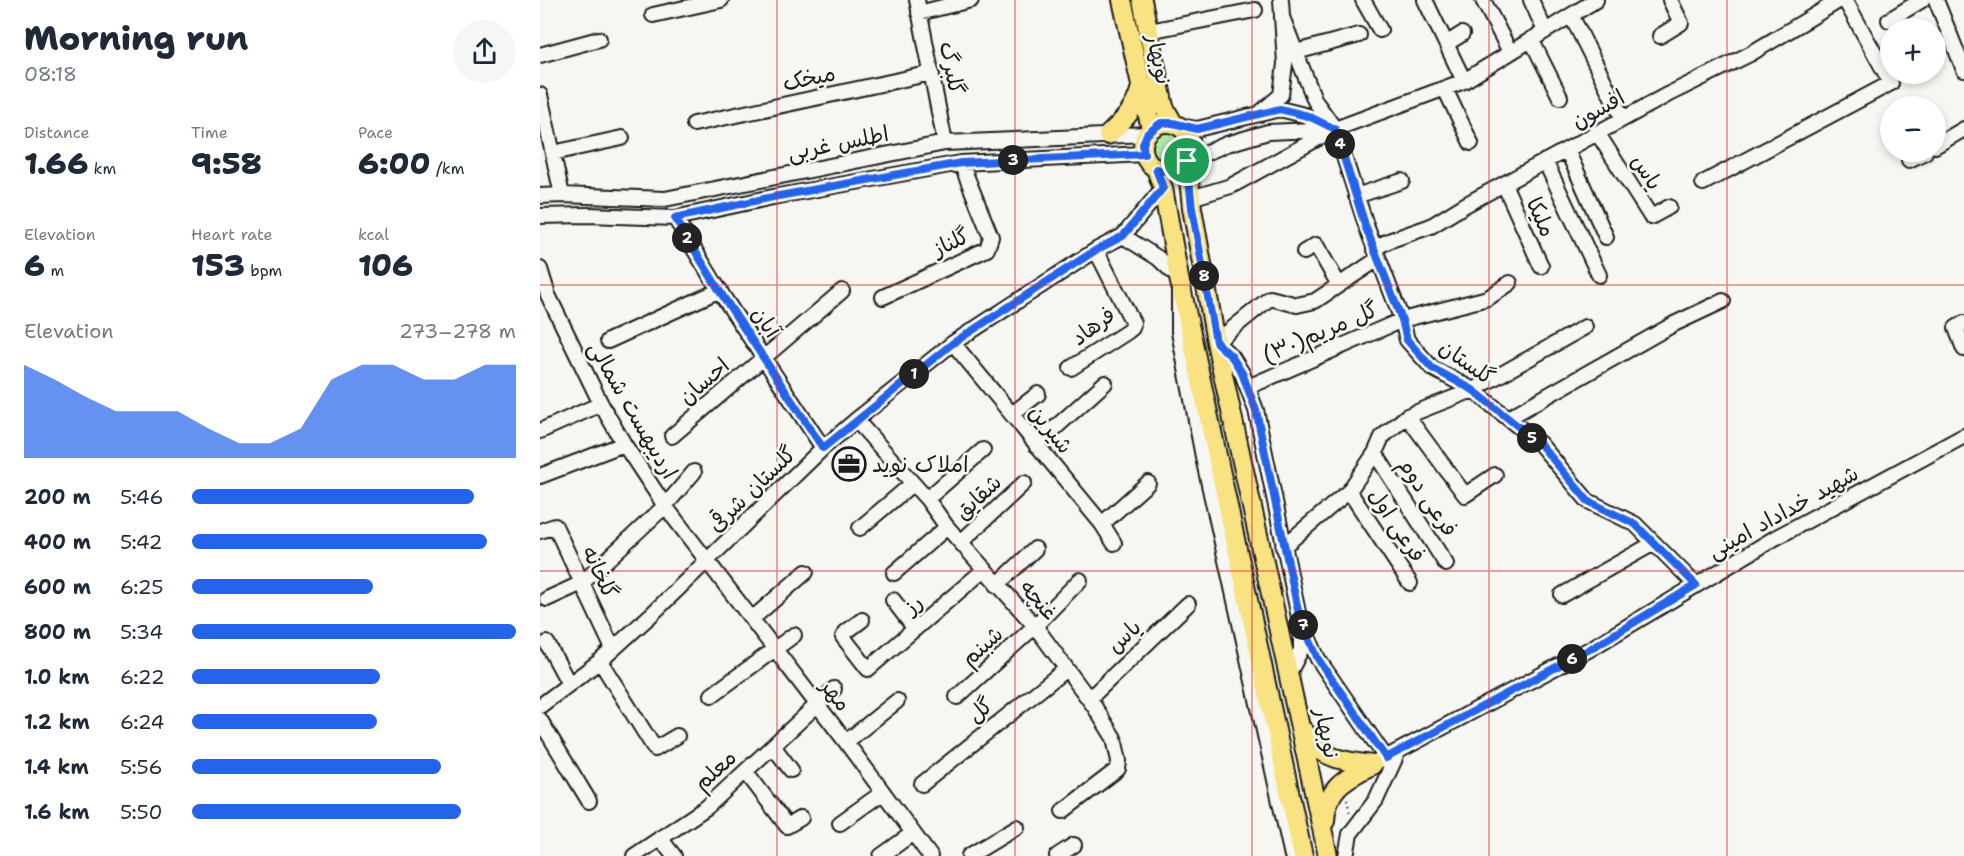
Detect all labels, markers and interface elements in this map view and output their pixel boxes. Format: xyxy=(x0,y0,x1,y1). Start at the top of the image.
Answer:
text: Morning run xyxy=(24,16,248,61)
map controls xyxy=(1880,18,1946,162)
button: + xyxy=(1880,18,1946,84)
button: share xyxy=(453,20,516,83)
street label: نوبهار xyxy=(1139,30,1178,87)
street label: گلبرگ xyxy=(933,39,971,97)
street label: میخک xyxy=(780,58,838,98)
text: 08:18 xyxy=(24,61,77,87)
street label: افسون xyxy=(1566,83,1630,135)
button: − xyxy=(1880,96,1946,162)
street label: اطلس غربی xyxy=(785,119,891,167)
text: Distance xyxy=(24,122,90,143)
text: Time xyxy=(191,122,228,143)
text: Pace xyxy=(358,122,393,143)
pin: 4 xyxy=(1325,129,1355,159)
text: 4 xyxy=(1334,133,1346,154)
pin xyxy=(1161,135,1212,186)
text: 1.66 xyxy=(24,143,88,184)
text: 9:58 xyxy=(191,143,262,184)
text: 6:00 xyxy=(358,143,430,184)
icon: arrive xyxy=(1170,144,1203,177)
pin: 3 xyxy=(998,145,1028,175)
text: 3 xyxy=(1007,149,1019,170)
street label: یاس xyxy=(1625,149,1669,195)
text: km xyxy=(88,158,116,179)
text: /km xyxy=(430,158,464,179)
street label: ملیکا xyxy=(1520,193,1562,241)
street label: گلناز xyxy=(926,221,974,264)
pin: 2 xyxy=(672,223,702,253)
text: Elevation xyxy=(24,224,96,245)
text: Heart rate xyxy=(191,224,273,245)
text: kcal xyxy=(358,224,389,245)
text: 2 xyxy=(681,227,693,248)
text: 6 xyxy=(24,245,45,286)
text: 153 xyxy=(191,245,245,286)
text: 106 xyxy=(358,245,413,286)
text: m xyxy=(45,260,64,281)
text: bpm xyxy=(245,260,282,281)
pin: 8 xyxy=(1189,261,1219,291)
text: 8 xyxy=(1198,265,1210,286)
street label: گل مریم(۳۰) xyxy=(1258,295,1383,371)
street label: فرهاد xyxy=(1065,300,1121,352)
street label: آبان xyxy=(745,301,788,345)
text: Elevation xyxy=(24,318,114,344)
text: 273–278 m xyxy=(399,318,516,344)
street label: گلستان xyxy=(1433,332,1501,392)
street label: اردیبهست شمالی xyxy=(582,336,684,484)
street label: احسان xyxy=(673,351,735,411)
pin: 1 xyxy=(899,359,929,389)
text: 1 xyxy=(910,363,918,384)
street label: شیرین xyxy=(1022,398,1080,460)
pin: 5 xyxy=(1517,423,1547,453)
text: 5 xyxy=(1527,427,1537,448)
street label: گلستان شرقی xyxy=(702,440,802,538)
office icon: املاک نوید xyxy=(831,446,867,482)
place label: املاک نوید xyxy=(872,450,969,479)
street label: فرعی دوم xyxy=(1389,452,1464,544)
street label: شهید خداداد امینی xyxy=(1702,459,1864,565)
street label: شقایق xyxy=(948,468,1008,526)
street label: فرعی اول xyxy=(1362,482,1432,568)
text: 200 m xyxy=(24,484,91,510)
text: 5:46 xyxy=(120,484,163,510)
text: 400 m xyxy=(24,529,91,555)
text: 5:42 xyxy=(120,529,162,555)
street label: گلخانه xyxy=(575,541,625,603)
text: 600 m xyxy=(24,574,91,600)
text: 6:25 xyxy=(120,574,164,600)
street label: غنچه xyxy=(1013,574,1065,626)
street label: رز xyxy=(896,588,929,622)
pin: 7 xyxy=(1288,610,1318,640)
street label: یاس xyxy=(1101,613,1147,659)
text: 7 xyxy=(1297,614,1309,635)
text: 800 m xyxy=(24,619,91,645)
text: 5:34 xyxy=(120,619,163,645)
street label: شبنم xyxy=(955,619,1011,674)
pin: 6 xyxy=(1557,644,1587,674)
text: 6 xyxy=(1566,648,1578,669)
text: 1.0 km xyxy=(24,664,89,690)
text: 6:22 xyxy=(120,664,165,690)
street label: مهر xyxy=(813,671,858,717)
street label: گل xyxy=(961,691,999,729)
street label: نوبهار xyxy=(1307,704,1346,761)
text: 1.2 km xyxy=(24,709,90,735)
text: 6:24 xyxy=(120,709,164,735)
street label: معلم xyxy=(687,743,744,798)
text: 1.4 km xyxy=(24,754,89,780)
text: 5:56 xyxy=(120,754,163,780)
text: 1.6 km xyxy=(24,799,90,825)
text: 5:50 xyxy=(120,799,163,825)

